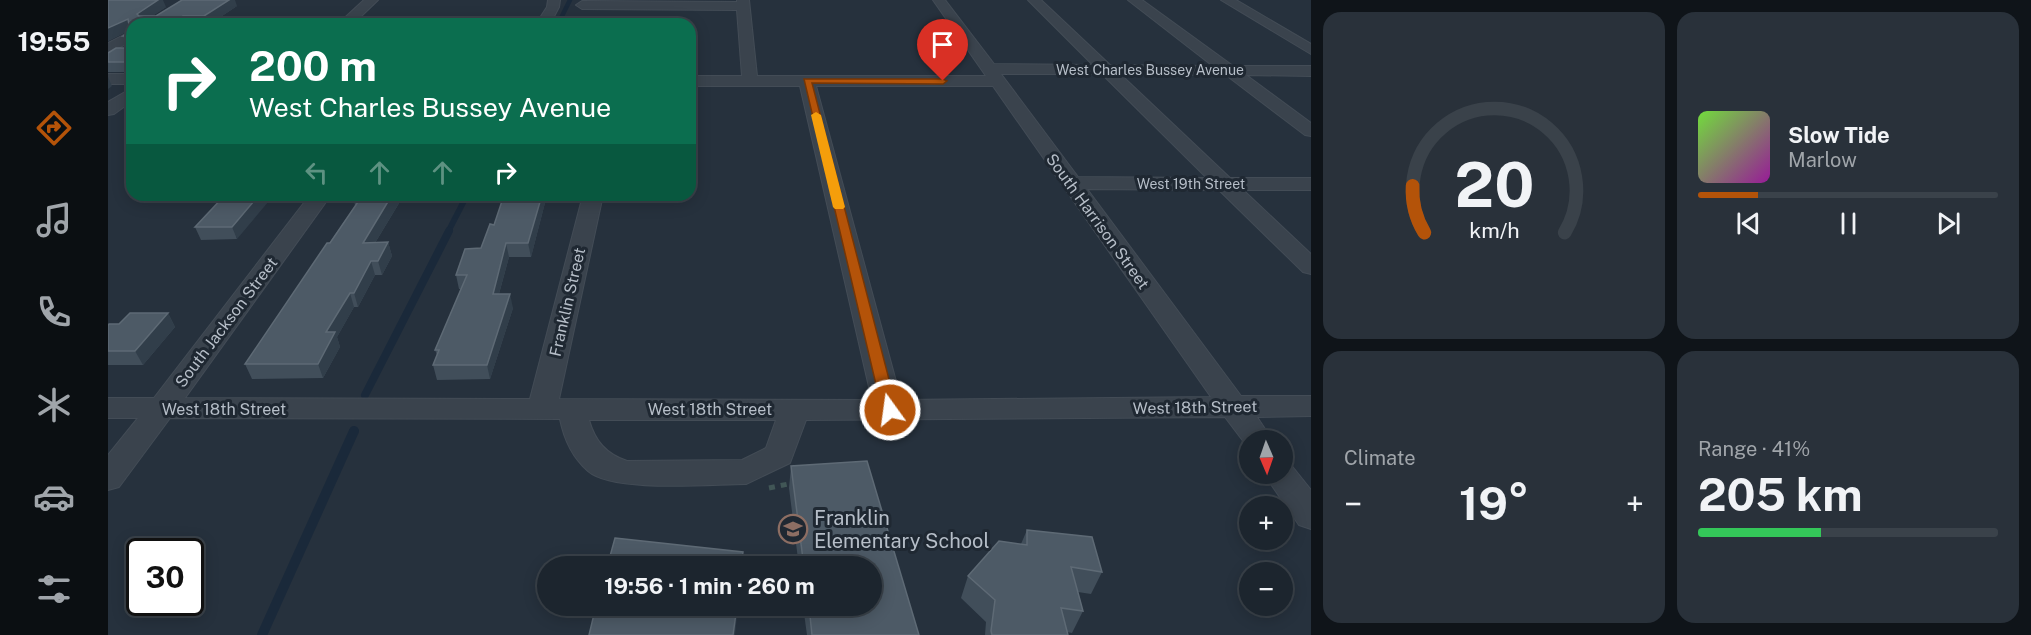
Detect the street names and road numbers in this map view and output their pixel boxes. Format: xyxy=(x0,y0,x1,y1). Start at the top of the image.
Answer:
street label: West Charles Bussey Avenue xyxy=(1056,62,1244,78)
street label: South Harrison Street xyxy=(1042,150,1153,293)
street label: West 19th Street xyxy=(1137,176,1245,192)
street label: Franklin Street xyxy=(546,246,589,358)
street label: South Jackson Street xyxy=(171,254,281,391)
street label: West 18th Street xyxy=(1133,397,1257,418)
street label: West 18th Street xyxy=(162,400,286,419)
street label: West 18th Street xyxy=(648,400,772,419)

